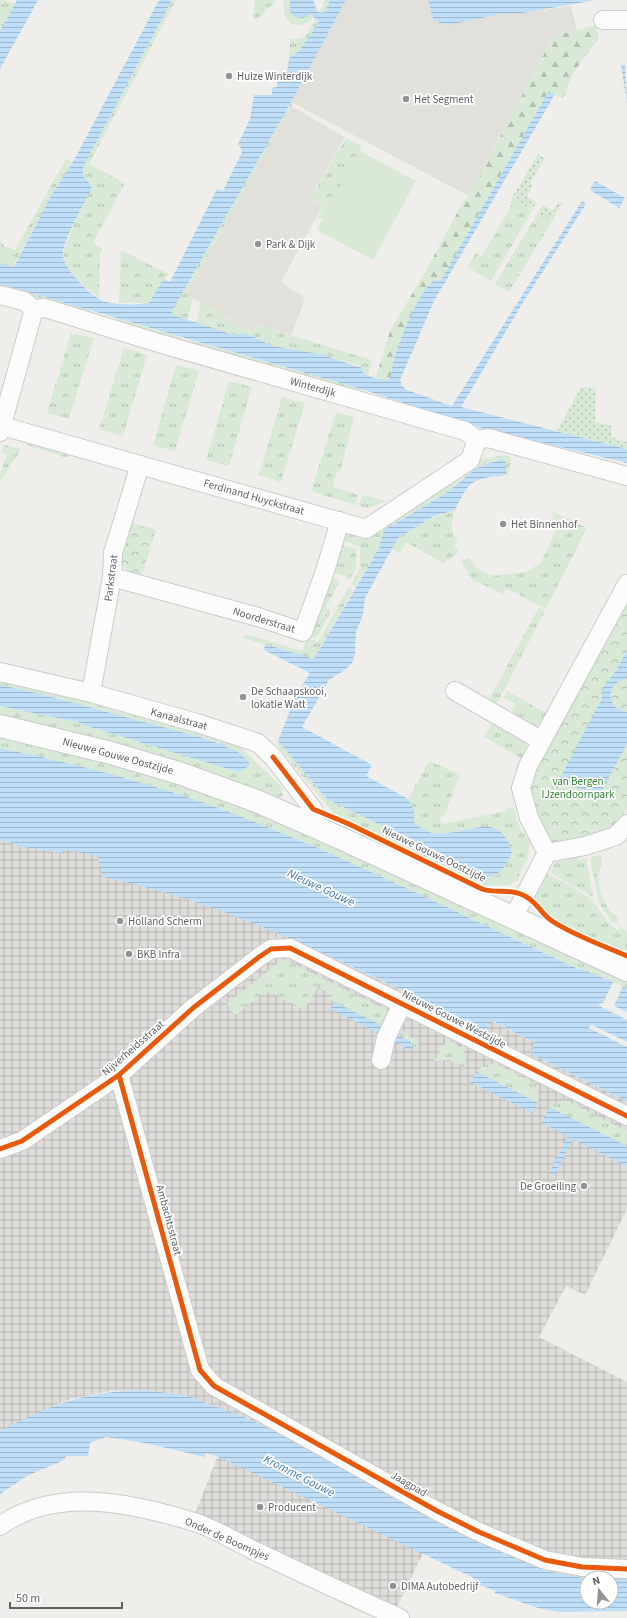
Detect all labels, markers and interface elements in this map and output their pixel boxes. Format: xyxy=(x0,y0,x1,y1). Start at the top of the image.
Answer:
place label: Huize Winterdijk xyxy=(237,69,313,84)
marker: Huize Winterdijk xyxy=(224,71,234,81)
place label: Het Segment xyxy=(414,92,474,107)
marker: Het Segment xyxy=(401,94,411,104)
place label: Park & Dijk xyxy=(266,237,316,252)
marker: Park & Dijk xyxy=(253,239,263,249)
street label: Winterdijk xyxy=(288,373,338,401)
street label: Ferdinand Huyckstraat xyxy=(202,475,306,519)
place label: Het Binnenhof xyxy=(511,517,578,532)
marker: Het Binnenhof xyxy=(498,519,508,529)
street label: Parkstraat xyxy=(101,554,121,602)
street label: Noorderstraat xyxy=(231,603,297,637)
place label: De Schaapskooi, lokatie Watt xyxy=(251,684,327,712)
marker: De Schaapskooi, lokatie Watt xyxy=(238,692,248,702)
street label: Kanaalstraat xyxy=(149,704,209,734)
street label: Nieuwe Gouwe Oostzijde xyxy=(61,734,176,778)
park label: van Bergen IJzendoornpark xyxy=(542,774,615,802)
street label: Nieuwe Gouwe Oostzijde xyxy=(379,822,489,886)
water label: Nieuwe Gouwe xyxy=(285,865,358,911)
place label: Holland Scherm xyxy=(128,914,202,929)
marker: Holland Scherm xyxy=(115,916,125,926)
place label: BKB Infra xyxy=(137,947,180,962)
marker: BKB Infra xyxy=(124,949,134,959)
street label: Nieuwe Gouwe Westzijde xyxy=(399,986,509,1052)
street label: Nijverheidsstraat xyxy=(99,1017,168,1079)
place label: De Groeiling xyxy=(520,1179,576,1194)
marker: De Groeiling xyxy=(579,1181,589,1191)
street label: Ambachtsstraat xyxy=(152,1183,186,1257)
water label: Kromme Gouwe xyxy=(260,1451,338,1501)
street label: Jaagpad xyxy=(388,1468,430,1500)
place label: Producent xyxy=(268,1500,316,1515)
marker: Producent xyxy=(255,1502,265,1512)
street label: Onder de Boompjes xyxy=(182,1514,272,1565)
north arrow xyxy=(579,1570,619,1610)
text: N xyxy=(591,1573,602,1589)
place label: DIMA Autobedrijf xyxy=(401,1579,479,1594)
marker: DIMA Autobedrijf xyxy=(388,1581,398,1591)
scale bar xyxy=(10,1584,122,1610)
text: 50 m xyxy=(16,1590,40,1607)

